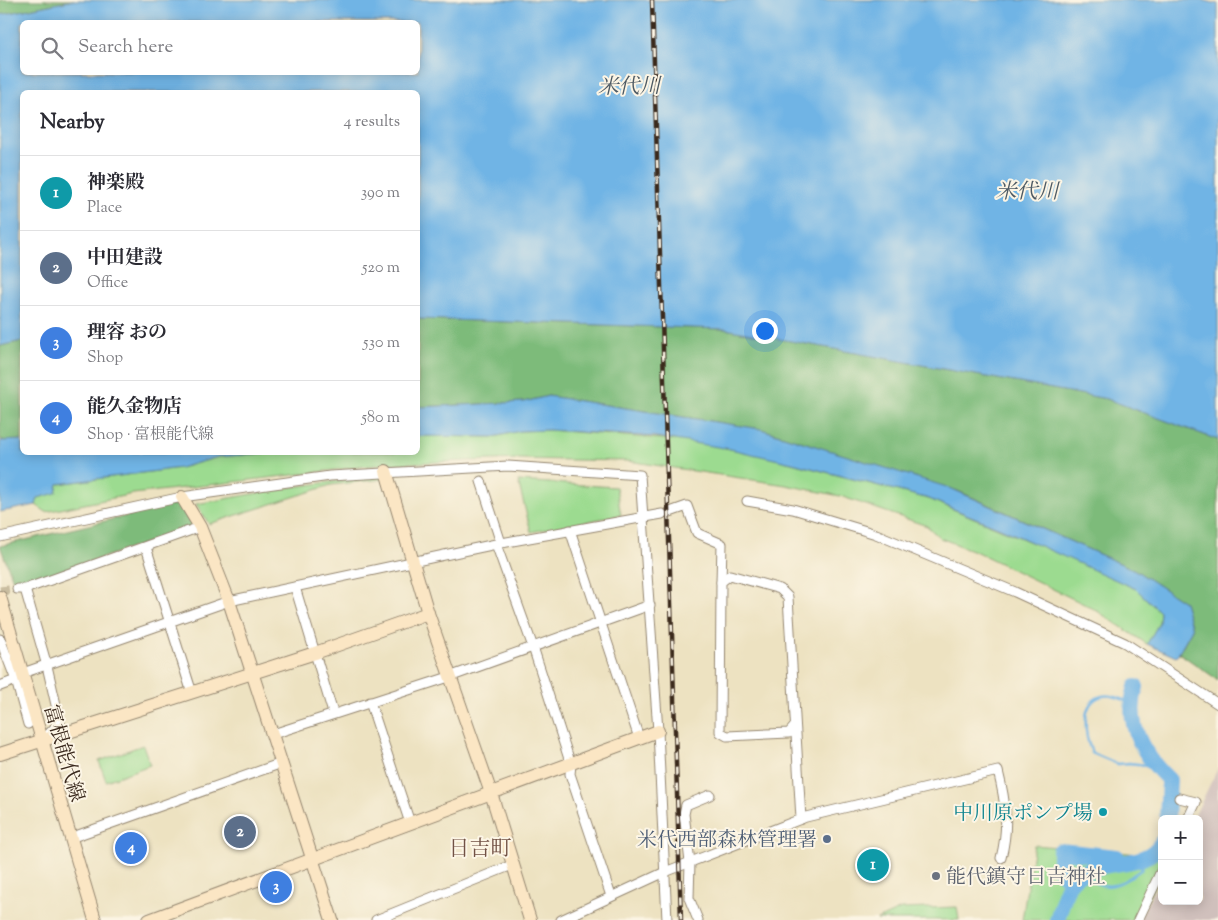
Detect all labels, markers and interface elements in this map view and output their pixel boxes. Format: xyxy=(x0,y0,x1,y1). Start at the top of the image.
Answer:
search box xyxy=(20,20,420,75)
icon: search xyxy=(38,34,66,62)
text: Search here xyxy=(78,34,173,61)
water label: 米代川 xyxy=(597,72,663,104)
text: Nearby xyxy=(40,108,105,138)
text: 4 results xyxy=(344,111,400,134)
text: 神楽殿 xyxy=(87,170,144,197)
water label: 米代川 xyxy=(996,178,1060,208)
text: 1 xyxy=(53,182,59,205)
text: 390 m xyxy=(361,182,400,205)
text: Place xyxy=(87,197,122,220)
text: 中田建設 xyxy=(87,245,163,272)
text: 2 xyxy=(52,257,60,280)
text: 520 m xyxy=(362,257,400,280)
text: Office xyxy=(87,272,128,295)
your location xyxy=(752,318,778,344)
text: 理容 おの xyxy=(87,320,167,347)
text: 3 xyxy=(53,332,59,355)
text: 530 m xyxy=(363,332,400,355)
text: Shop xyxy=(87,347,123,370)
text: 能久金物店 xyxy=(87,394,182,421)
text: 4 xyxy=(52,407,60,430)
text: 580 m xyxy=(361,407,400,430)
text: Shop · 富根能代線 xyxy=(87,424,214,447)
street label: 富根能代線 xyxy=(35,702,90,806)
place label: 中川原ポンプ場 xyxy=(953,800,1093,829)
marker: 中川原ポンプ場 xyxy=(1097,806,1109,818)
pin: 2 xyxy=(224,813,256,851)
map controls xyxy=(1158,815,1203,905)
button: + xyxy=(1158,815,1203,860)
place label: 米代西部森林管理署 xyxy=(637,827,817,856)
pin: 4 xyxy=(115,829,147,867)
marker: 米代西部森林管理署 xyxy=(821,833,833,845)
district label: 日吉町 xyxy=(449,835,512,865)
pin: 1 xyxy=(857,846,889,884)
button: − xyxy=(1158,860,1203,905)
place label: 能代鎮守日吉神社 xyxy=(946,864,1106,893)
pin: 3 xyxy=(260,868,292,906)
marker: 能代鎮守日吉神社 xyxy=(930,870,942,882)

